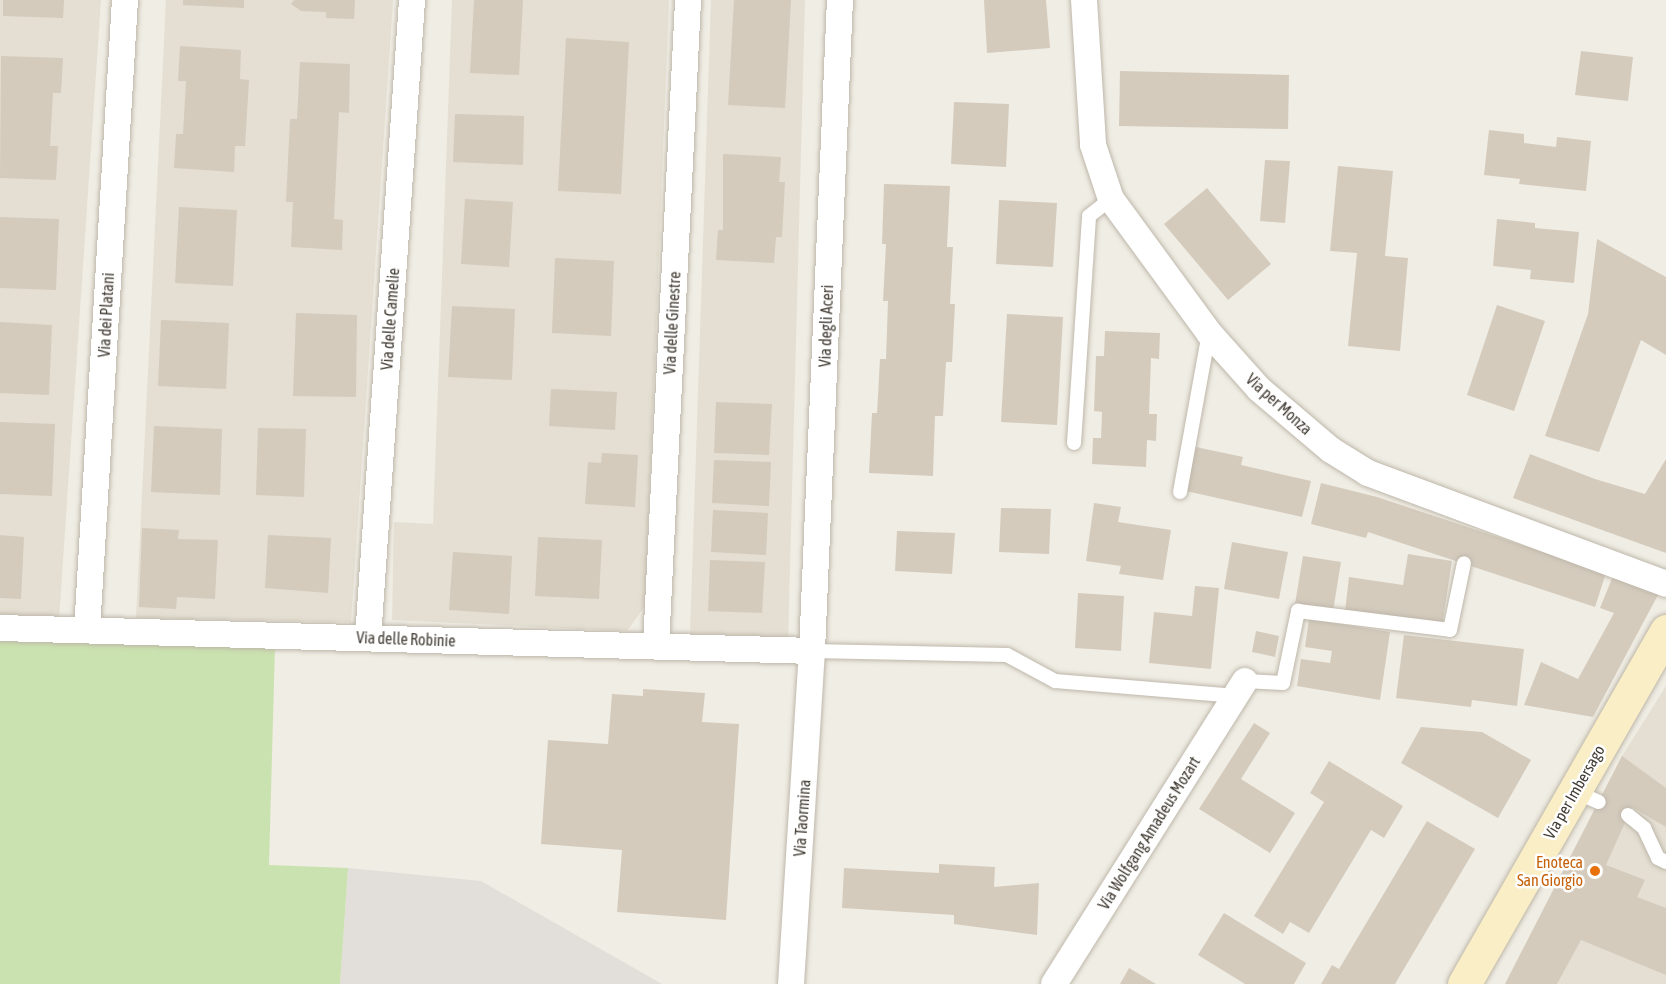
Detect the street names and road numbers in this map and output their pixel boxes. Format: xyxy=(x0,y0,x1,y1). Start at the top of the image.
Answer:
street label: Via delle Camelie xyxy=(377,267,403,371)
street label: Via delle Ginestre xyxy=(660,271,684,375)
street label: Via dei Platani xyxy=(94,272,118,358)
street label: Via degli Aceri xyxy=(815,284,837,368)
street label: Via per Monza xyxy=(1242,369,1316,439)
street label: Via delle Robinie xyxy=(356,628,456,650)
street label: Via per Imbersago xyxy=(1539,742,1609,842)
street label: Via Wolfgang Amadeus Mozart xyxy=(1094,753,1204,913)
street label: Via Taormina xyxy=(790,779,814,857)

